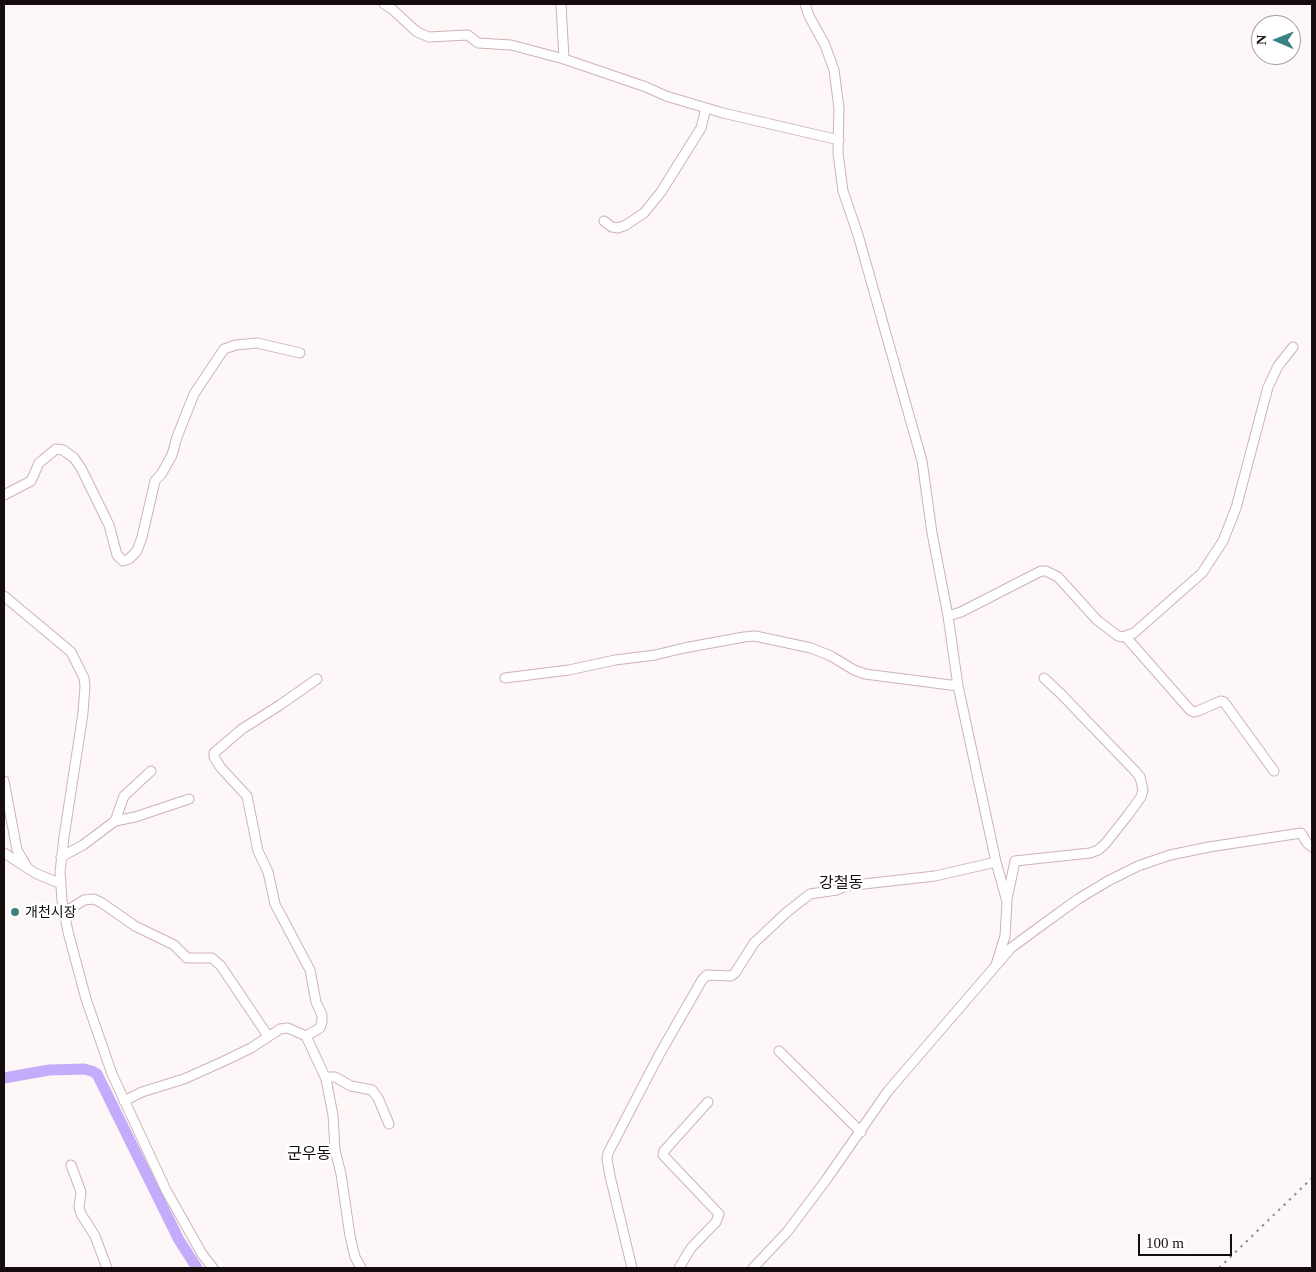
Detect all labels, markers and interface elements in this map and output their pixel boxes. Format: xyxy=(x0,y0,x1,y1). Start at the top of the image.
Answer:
north arrow xyxy=(1251,15,1301,65)
text: N xyxy=(1254,35,1269,45)
district label: 강철동 xyxy=(819,872,863,892)
place label: 개천시장 xyxy=(25,904,77,920)
marker: 개천시장 xyxy=(9,906,21,918)
district label: 군우동 xyxy=(287,1143,331,1163)
scale bar xyxy=(1141,1224,1235,1256)
text: 100 m xyxy=(1146,1235,1184,1251)

